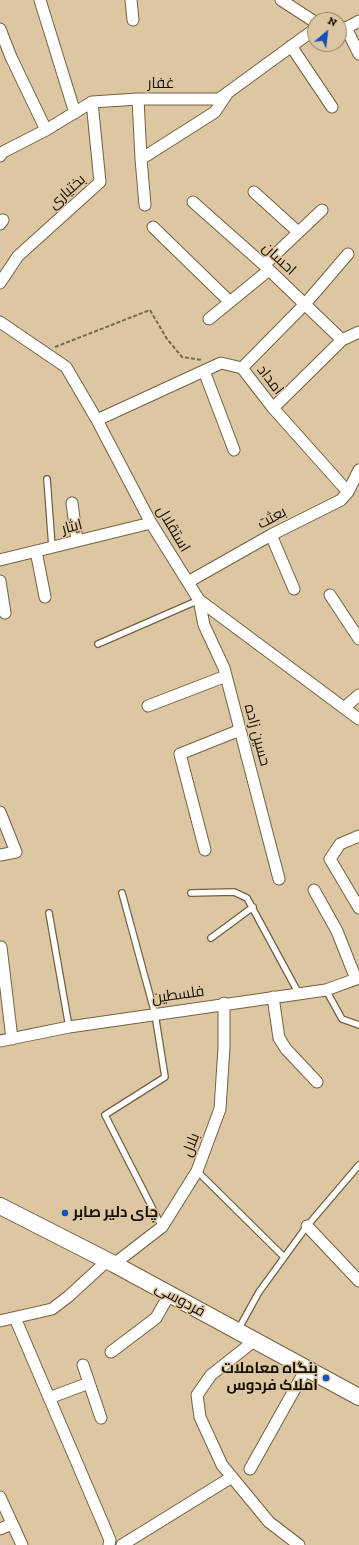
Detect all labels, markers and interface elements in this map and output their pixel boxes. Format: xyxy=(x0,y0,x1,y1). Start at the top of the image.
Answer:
north arrow xyxy=(307,12,347,52)
text: N xyxy=(326,14,339,30)
street label: غفار xyxy=(148,75,174,93)
street label: بختیاری xyxy=(45,171,89,213)
street label: احسان xyxy=(258,239,300,279)
street label: امداد xyxy=(253,361,287,399)
street label: استقلال xyxy=(152,503,194,555)
street label: بعثت xyxy=(254,503,290,533)
street label: ایثار xyxy=(60,516,84,538)
street label: حسین زاده xyxy=(240,702,274,768)
street label: فلسطین xyxy=(151,982,205,1008)
street label: بلال xyxy=(178,1131,204,1159)
place label: چای دلیر صابر xyxy=(73,1204,158,1222)
marker: چای دلیر صابر xyxy=(60,1208,70,1218)
street label: فردوسی xyxy=(152,1279,208,1321)
place label: بنگاه معاملات املاک فردوس xyxy=(221,1360,318,1395)
marker: بنگاه معاملات املاک فردوس xyxy=(321,1373,331,1383)

